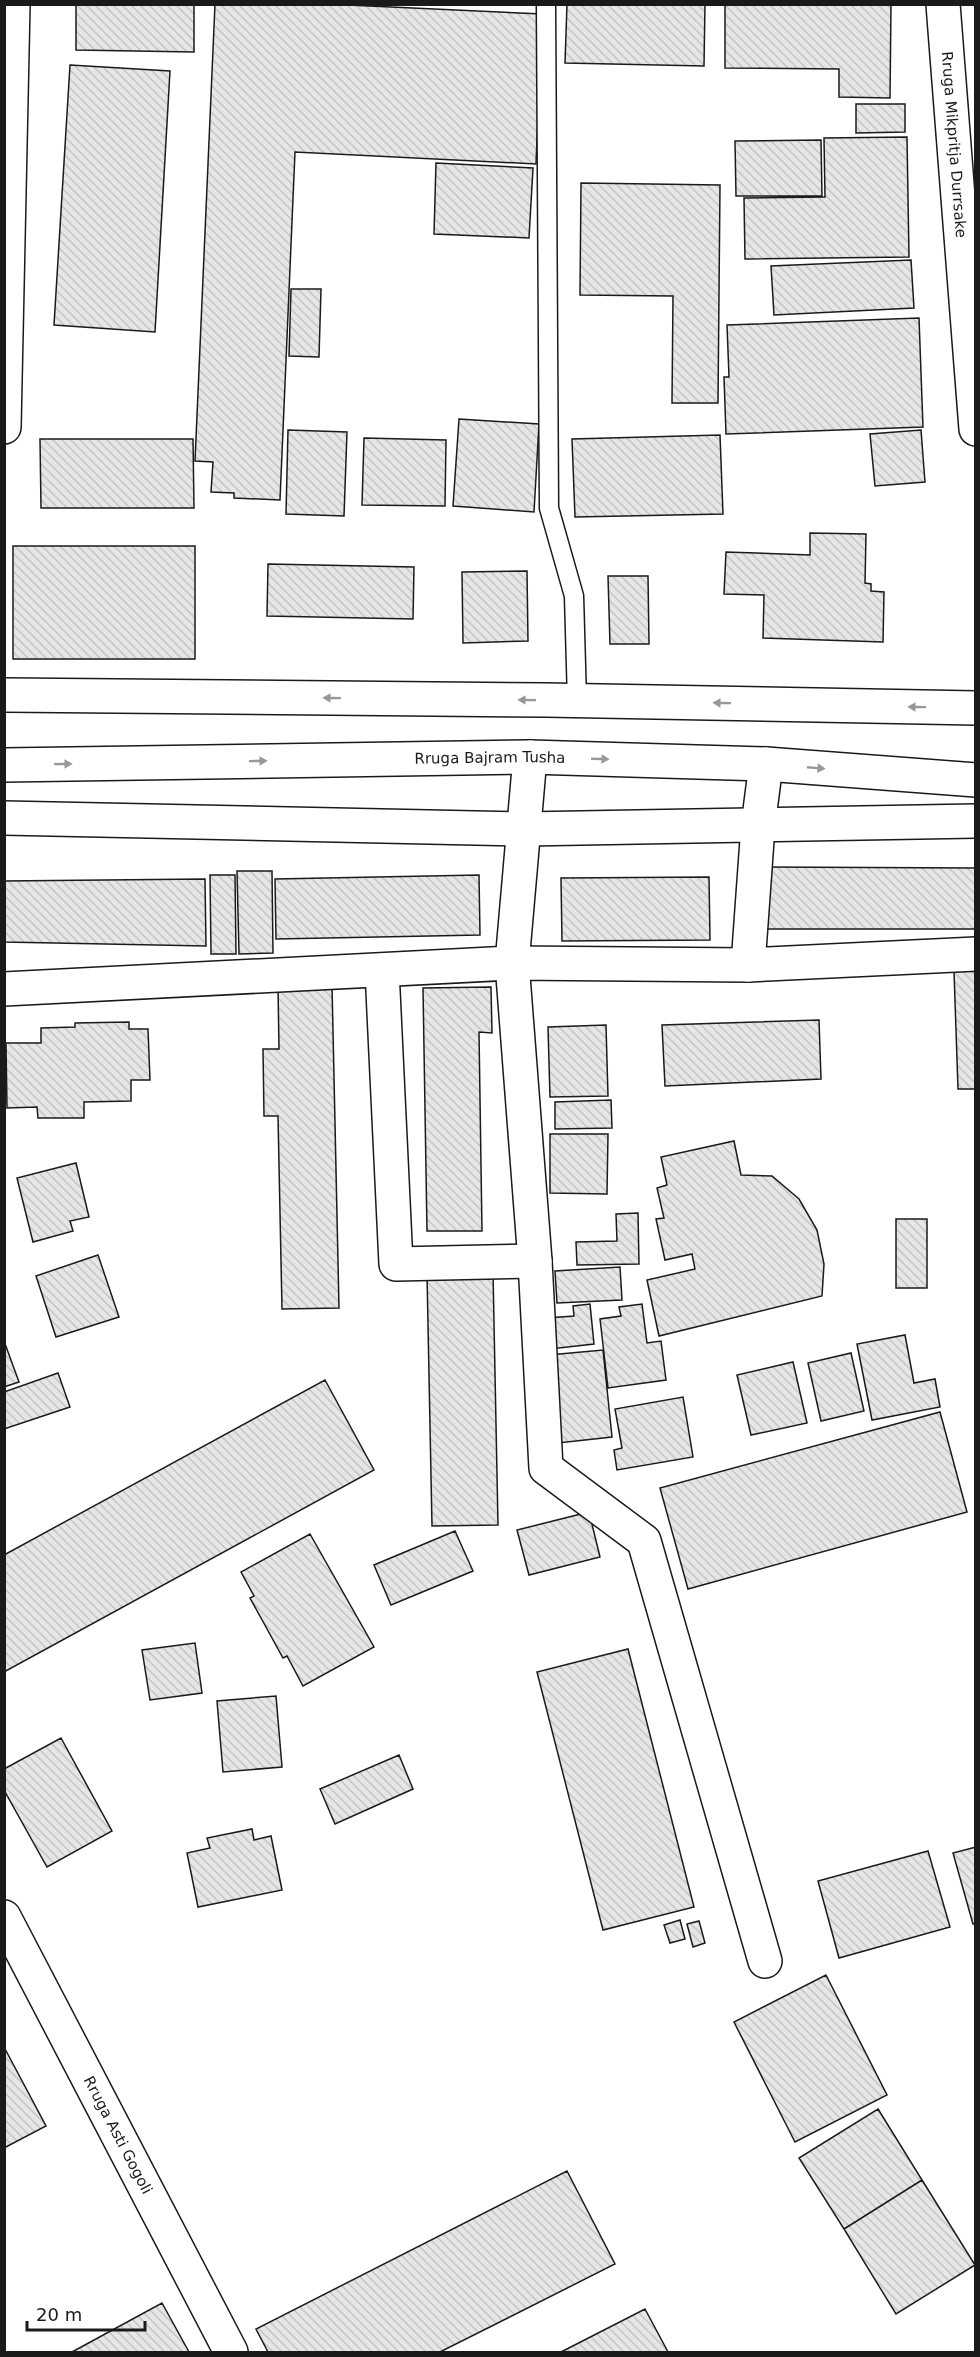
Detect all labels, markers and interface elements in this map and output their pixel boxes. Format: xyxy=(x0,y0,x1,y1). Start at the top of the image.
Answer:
street label: Rruga Mikpritja Durrsake xyxy=(938,51,970,238)
one-way arrow xyxy=(323,693,342,703)
one-way arrow xyxy=(518,695,537,705)
one-way arrow xyxy=(713,699,732,708)
one-way arrow xyxy=(908,702,927,711)
street label: Rruga Bajram Tusha xyxy=(414,748,566,768)
one-way arrow xyxy=(590,754,609,764)
one-way arrow xyxy=(248,756,267,766)
one-way arrow xyxy=(53,759,72,769)
one-way arrow xyxy=(806,763,825,772)
street label: Rruga Asti Gogoli xyxy=(80,2073,156,2197)
scale bar xyxy=(27,2294,146,2332)
text: 20 m xyxy=(36,2304,82,2325)

